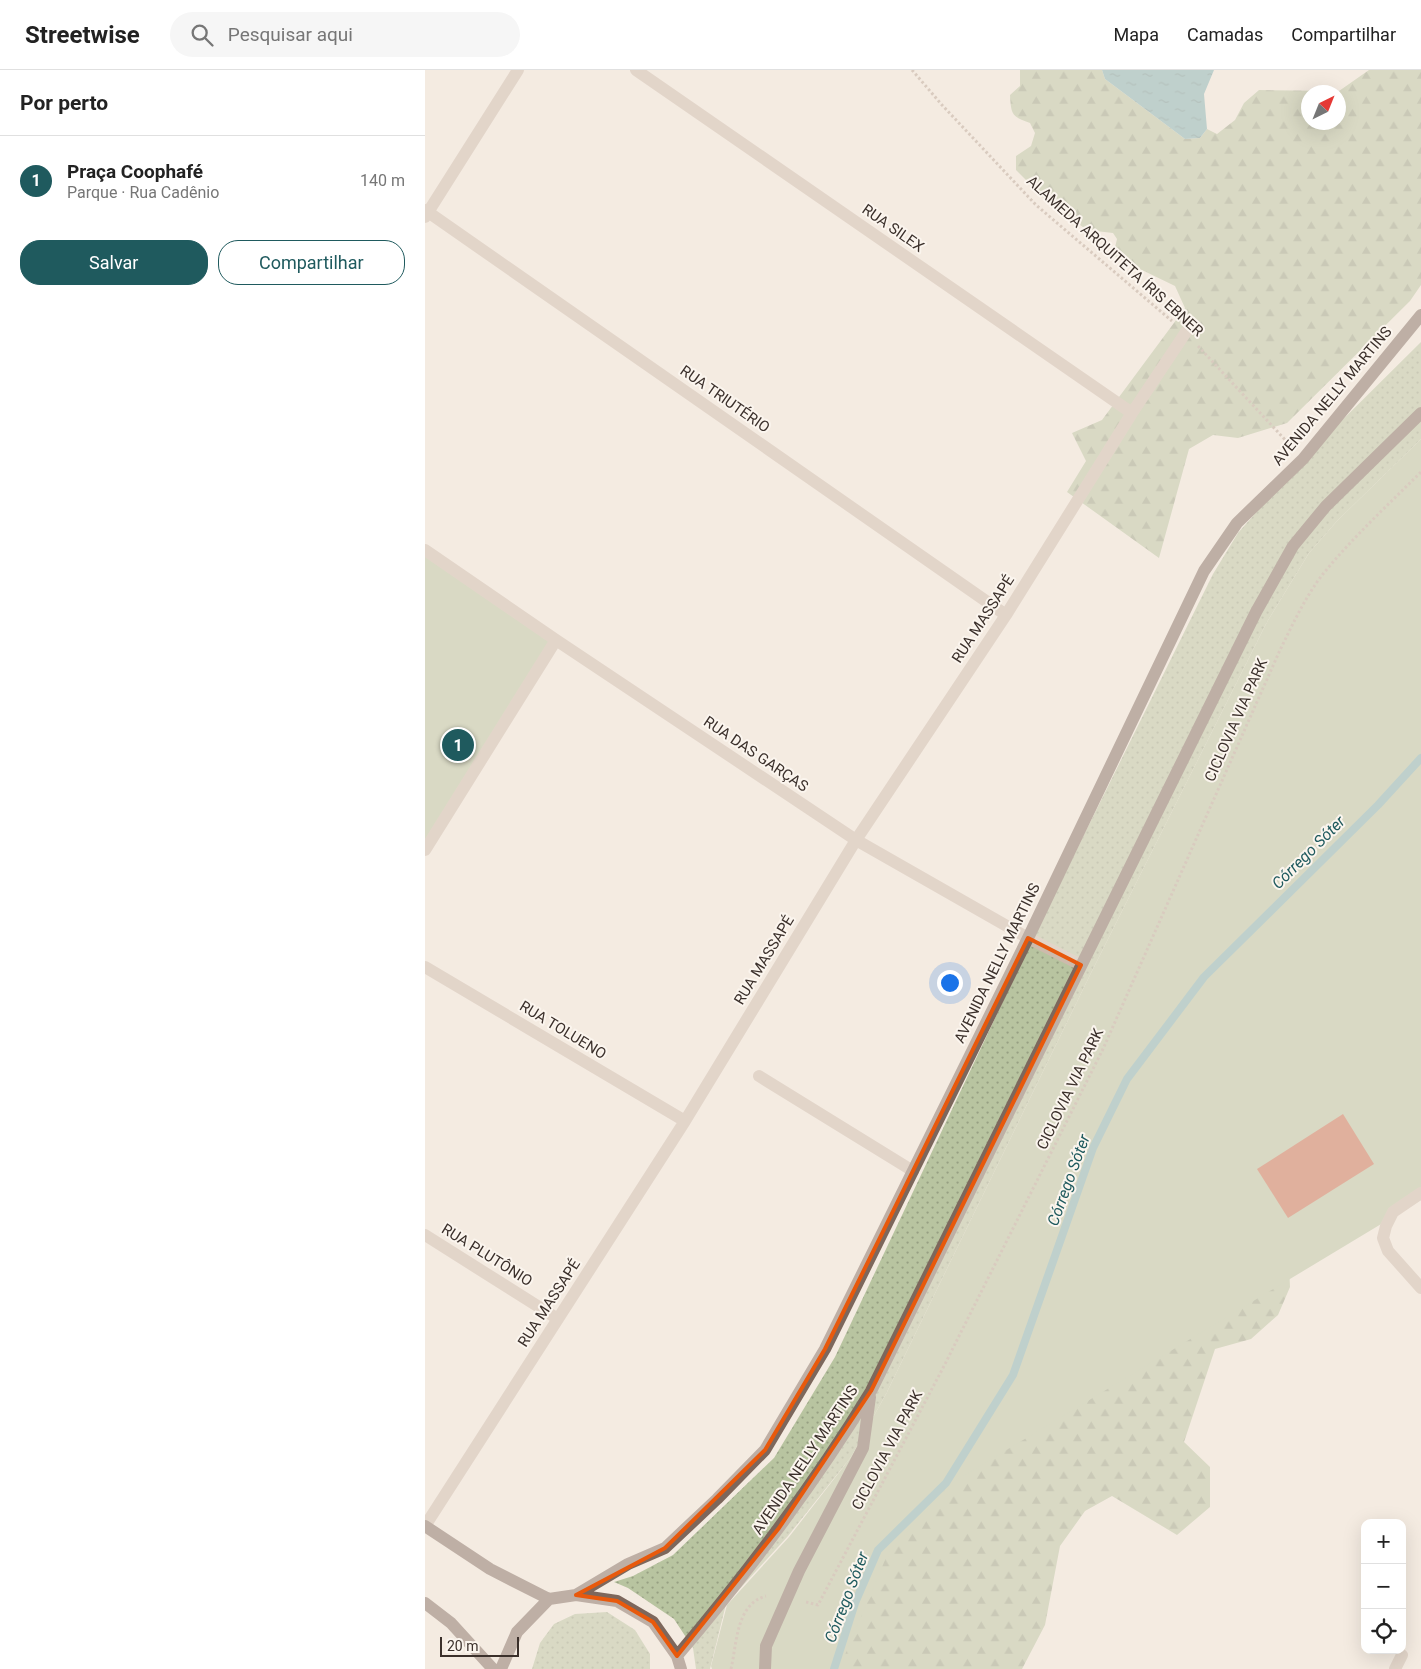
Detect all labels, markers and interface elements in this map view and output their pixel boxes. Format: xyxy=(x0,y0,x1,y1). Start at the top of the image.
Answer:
search box xyxy=(170,12,520,57)
text: Streetwise xyxy=(25,21,140,49)
icon: search xyxy=(188,21,216,49)
text: Pesquisar aqui xyxy=(228,23,353,46)
text: Mapa xyxy=(1114,24,1159,45)
text: Camadas xyxy=(1187,24,1263,45)
text: Compartilhar xyxy=(1291,24,1396,45)
north arrow xyxy=(1301,85,1346,130)
text: Por perto xyxy=(20,91,108,115)
text: Praça Coophafé xyxy=(67,160,203,183)
text: 1 xyxy=(31,171,41,190)
text: 140 m xyxy=(360,171,405,190)
street label: ALAMEDA ARQUITETA ÍRIS EBNER xyxy=(1023,172,1207,340)
text: Parque · Rua Cadênio xyxy=(67,183,219,202)
street label: RUA SILEX xyxy=(859,200,928,256)
button: Salvar xyxy=(20,240,208,285)
button: Compartilhar xyxy=(218,240,405,285)
street label: AVENIDA NELLY MARTINS xyxy=(1269,323,1395,469)
street label: RUA TRIUTÉRIO xyxy=(677,361,773,437)
street label: RUA MASSAPÉ xyxy=(948,571,1018,666)
street label: CICLOVIA VIA PARK xyxy=(1201,655,1271,784)
street label: RUA DAS GARÇAS xyxy=(700,712,812,796)
pin: 1 xyxy=(442,726,474,764)
water label: Córrego Sóter xyxy=(1268,811,1349,893)
street label: AVENIDA NELLY MARTINS xyxy=(950,880,1044,1046)
street label: RUA MASSAPÉ xyxy=(730,912,798,1008)
your location xyxy=(937,970,963,996)
street label: RUA TOLUENO xyxy=(516,997,610,1063)
street label: CICLOVIA VIA PARK xyxy=(1033,1025,1107,1153)
water label: Córrego Sóter xyxy=(1043,1131,1094,1228)
street label: RUA PLUTÔNIO xyxy=(438,1220,536,1290)
street label: RUA MASSAPÉ xyxy=(514,1255,584,1350)
street label: AVENIDA NELLY MARTINS xyxy=(748,1382,862,1538)
street label: CICLOVIA VIA PARK xyxy=(848,1387,926,1513)
map controls xyxy=(1361,1519,1406,1654)
button: + xyxy=(1361,1519,1406,1564)
water label: Córrego Sóter xyxy=(820,1548,873,1645)
button: − xyxy=(1361,1564,1406,1609)
button: locate xyxy=(1361,1609,1406,1654)
scale bar xyxy=(440,1634,519,1657)
text: 20 m xyxy=(447,1638,479,1654)

